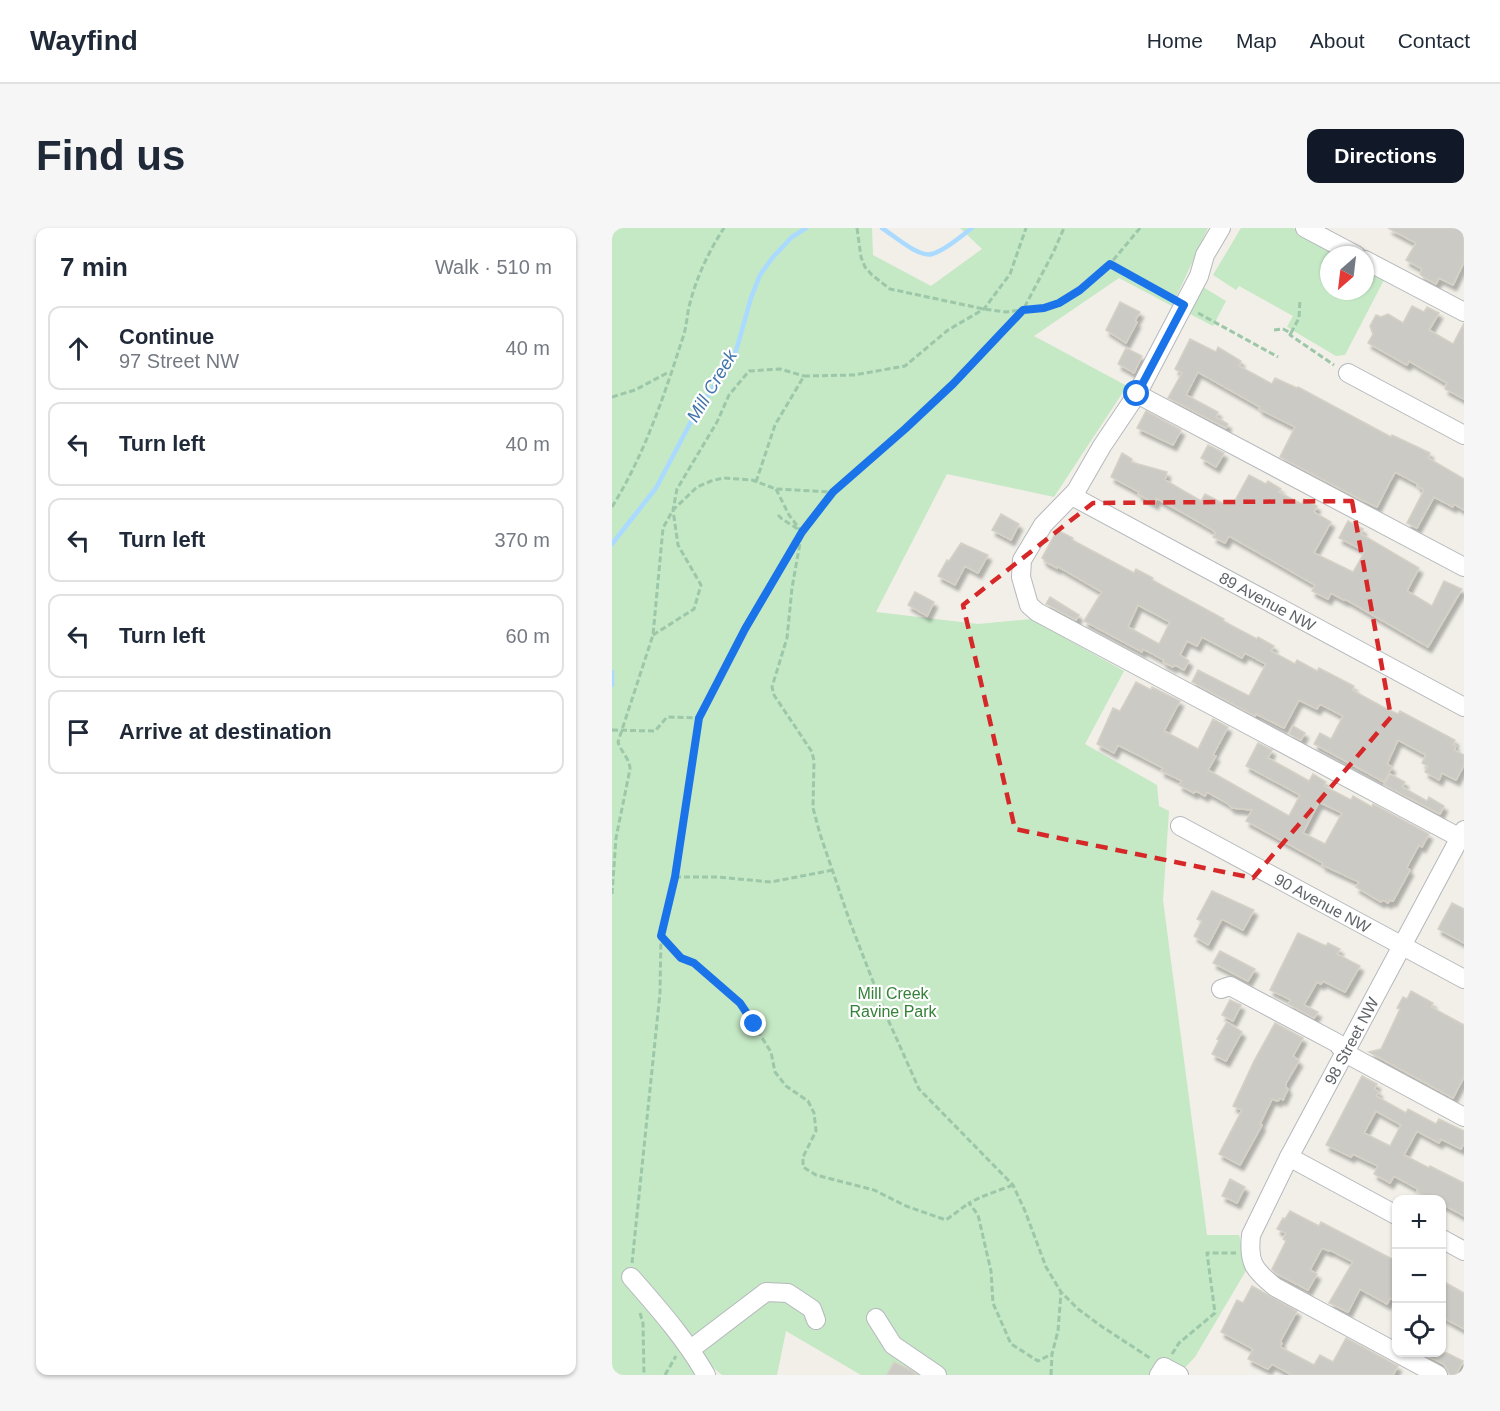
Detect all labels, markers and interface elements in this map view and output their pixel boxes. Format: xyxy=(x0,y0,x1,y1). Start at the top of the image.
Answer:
text: Wayfind xyxy=(30,25,138,56)
text: Home xyxy=(1147,29,1203,52)
text: Map xyxy=(1236,29,1277,52)
text: About xyxy=(1310,29,1365,52)
text: Contact xyxy=(1398,29,1470,52)
button: Directions xyxy=(1307,129,1464,183)
text: Find us xyxy=(36,132,185,179)
north arrow xyxy=(1320,246,1374,300)
text: 7 min xyxy=(60,252,128,282)
text: Walk · 510 m xyxy=(435,256,552,278)
text: Continue xyxy=(119,324,214,349)
icon: ahead xyxy=(62,332,95,365)
text: 40 m xyxy=(506,337,550,359)
water label: Mill Creek xyxy=(683,346,742,425)
text: 97 Street NW xyxy=(119,350,239,372)
route start xyxy=(1123,380,1149,406)
icon: left xyxy=(62,428,95,461)
text: Turn left xyxy=(119,431,205,456)
text: 40 m xyxy=(506,433,550,455)
icon: left xyxy=(62,524,95,557)
text: Turn left xyxy=(119,527,205,552)
text: 370 m xyxy=(494,529,550,551)
street label: 89 Avenue NW xyxy=(1217,568,1319,634)
icon: left xyxy=(62,620,95,653)
text: Turn left xyxy=(119,623,205,648)
text: 60 m xyxy=(506,625,550,647)
icon: arrive xyxy=(62,716,95,749)
text: Arrive at destination xyxy=(119,719,332,744)
street label: 90 Avenue NW xyxy=(1272,870,1374,936)
park label: Mill Creek Ravine Park xyxy=(849,985,938,1020)
street label: 98 Street NW xyxy=(1321,994,1382,1087)
route end xyxy=(740,1010,766,1036)
map controls xyxy=(1392,1195,1446,1357)
button: + xyxy=(1392,1195,1446,1249)
button: − xyxy=(1392,1249,1446,1303)
button: locate xyxy=(1392,1303,1446,1357)

